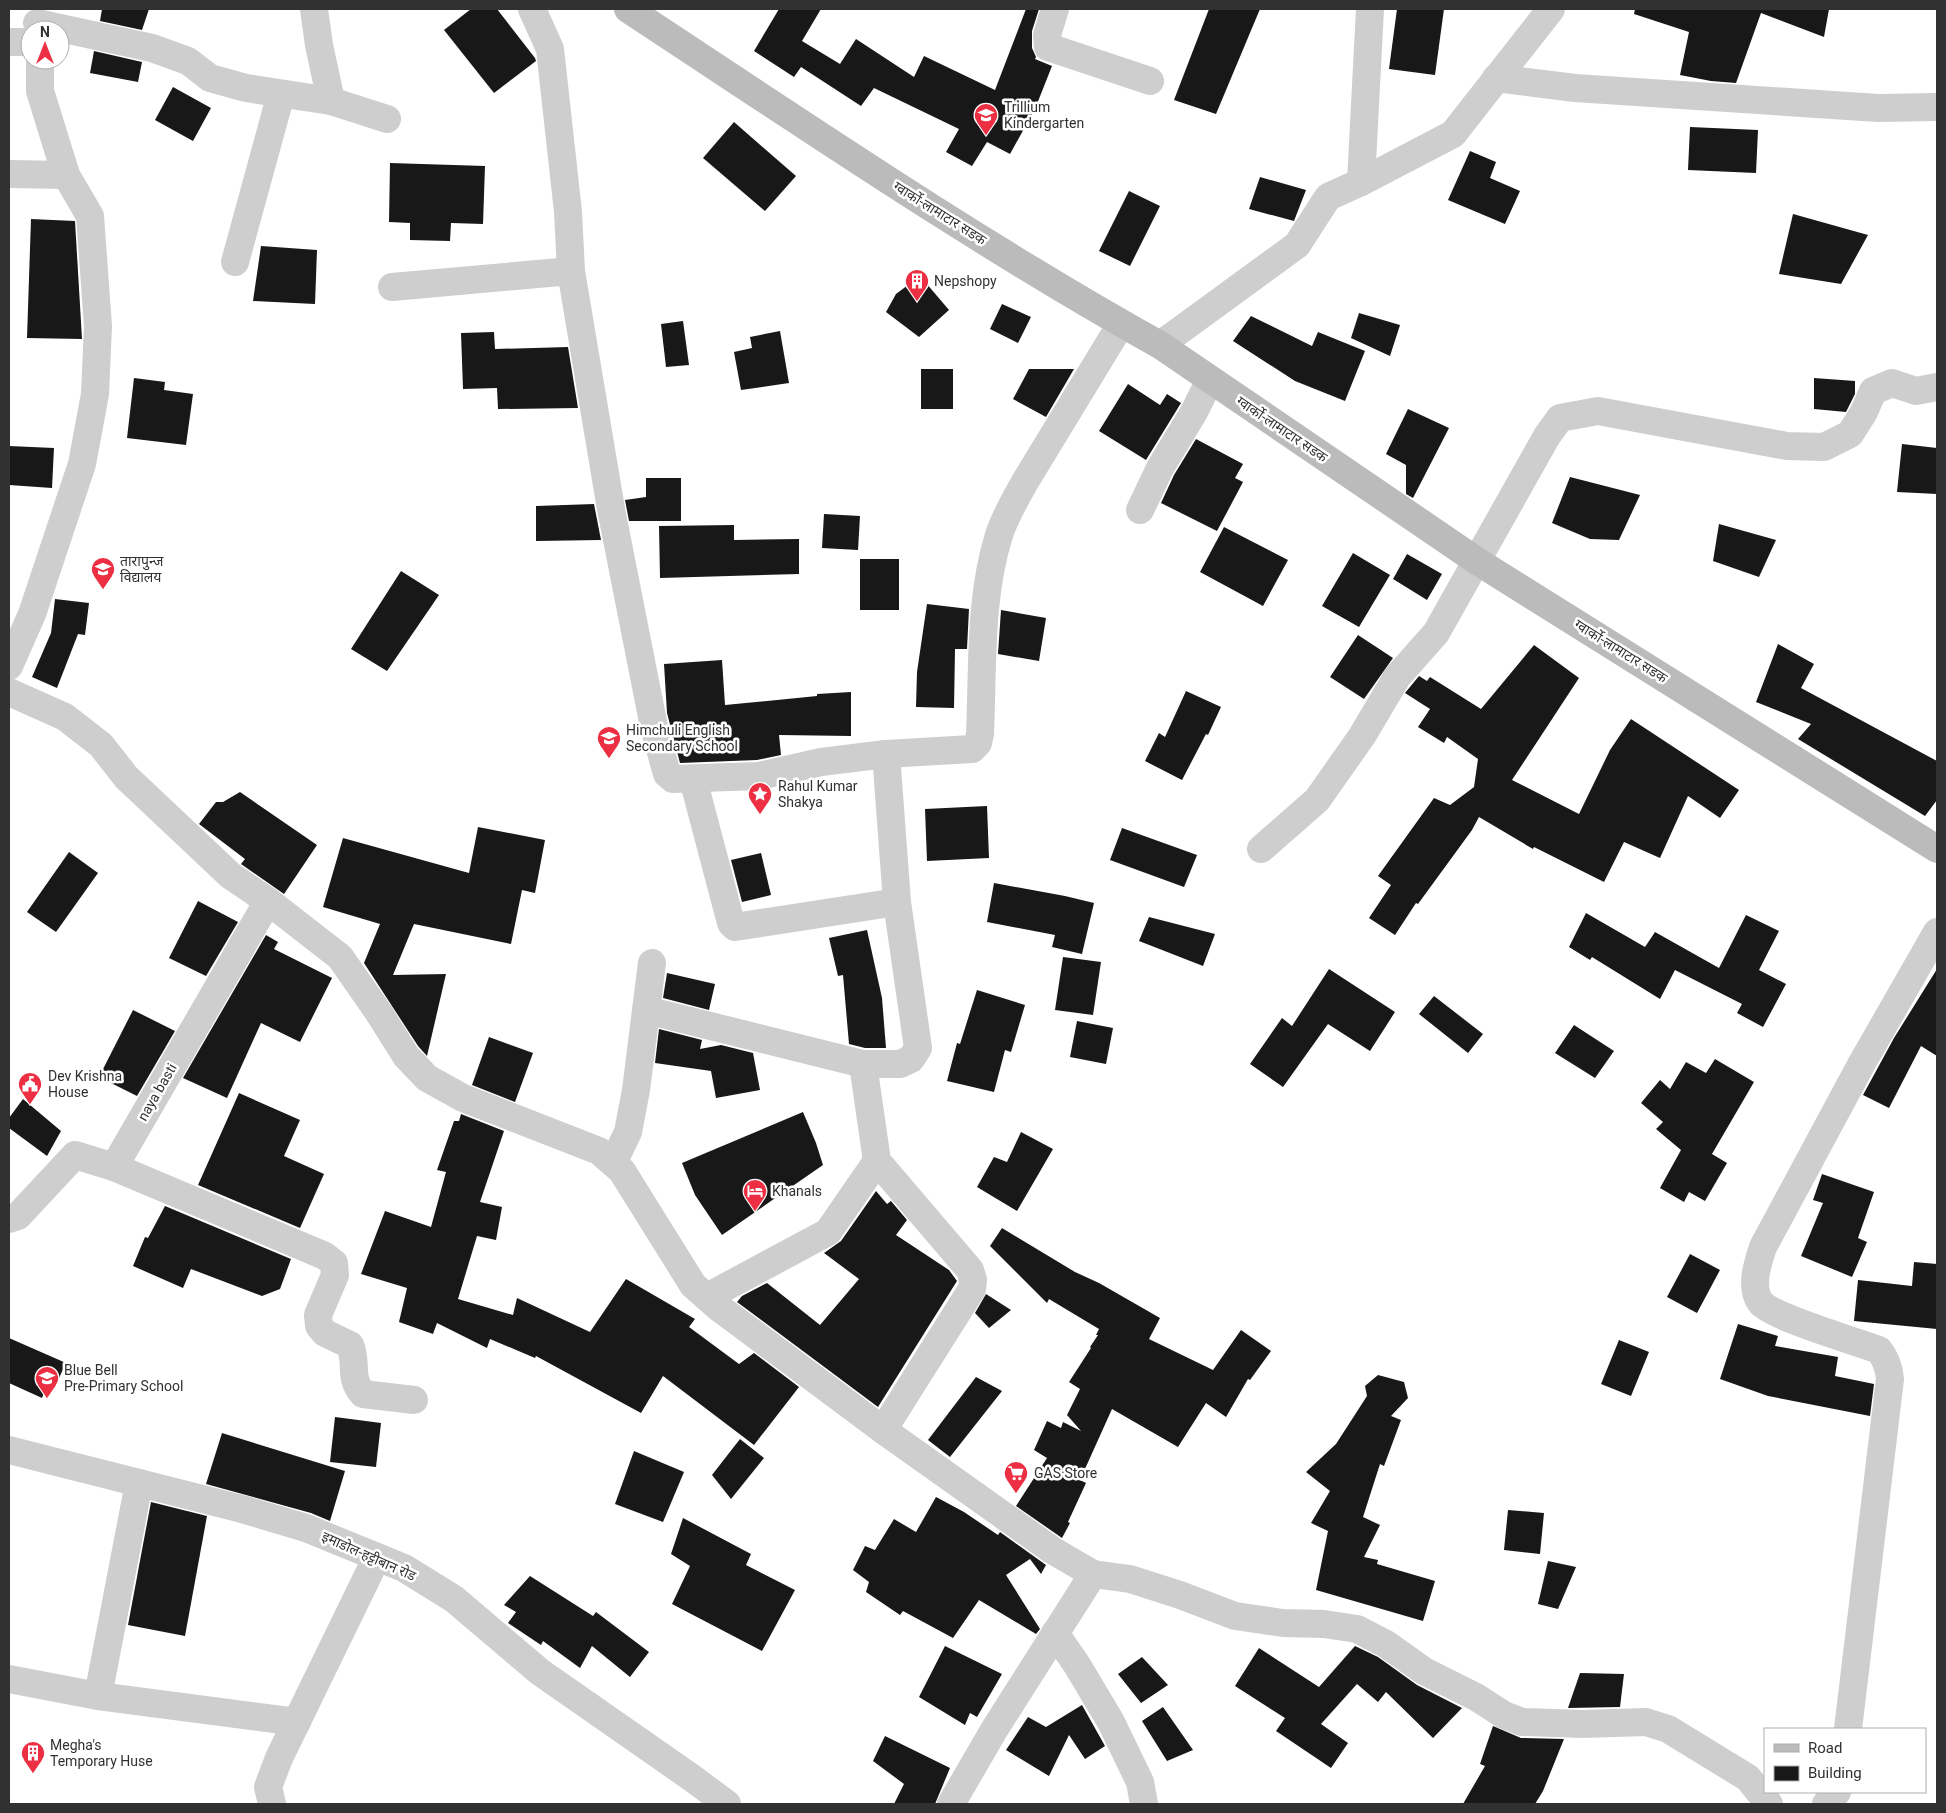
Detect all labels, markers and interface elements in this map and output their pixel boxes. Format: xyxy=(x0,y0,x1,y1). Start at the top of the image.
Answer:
north arrow xyxy=(20,20,70,70)
text: N xyxy=(40,24,50,40)
place label: Trillium Kindergarten xyxy=(1004,99,1084,131)
school or university icon: Trillium Kindergarten xyxy=(973,102,999,136)
street label: ग्वार्को-लामाटार सडक xyxy=(891,178,990,248)
building icon: Nepshopy xyxy=(904,268,930,302)
place label: Nepshopy xyxy=(934,273,997,289)
street label: ग्वार्को-लामाटार सडक xyxy=(1233,393,1331,465)
place label: तारापुन्ज विद्यालय xyxy=(120,553,164,585)
school or university icon: तारापुन्ज विद्यालय xyxy=(90,556,116,590)
street label: ग्वार्को-लामाटार सडक xyxy=(1572,616,1671,686)
place label: Himchuli English Secondary School xyxy=(626,722,738,754)
school or university icon: Himchuli English Secondary School xyxy=(596,725,622,759)
place label: Rahul Kumar Shakya xyxy=(778,778,858,810)
place icon: Rahul Kumar Shakya xyxy=(747,781,773,815)
street label: naya basti xyxy=(134,1060,180,1124)
place label: Dev Krishna House xyxy=(48,1068,122,1100)
public building icon: Dev Krishna House xyxy=(17,1071,43,1105)
hotel icon: Khanals xyxy=(742,1178,768,1212)
place label: Khanals xyxy=(772,1183,822,1199)
place label: Blue Bell Pre-Primary School xyxy=(64,1362,183,1394)
school or university icon: Blue Bell Pre-Primary School xyxy=(34,1365,60,1399)
supermarket icon: GAS Store xyxy=(1003,1460,1029,1494)
place label: GAS Store xyxy=(1034,1465,1097,1481)
street label: इमाडोल-हट्टीबान रोड xyxy=(319,1528,419,1585)
legend xyxy=(1764,1728,1926,1793)
place label: Megha's Temporary Huse xyxy=(50,1737,153,1769)
text: Road xyxy=(1808,1739,1842,1757)
building icon: Megha's Temporary Huse xyxy=(20,1740,46,1774)
text: Building xyxy=(1808,1764,1862,1782)

